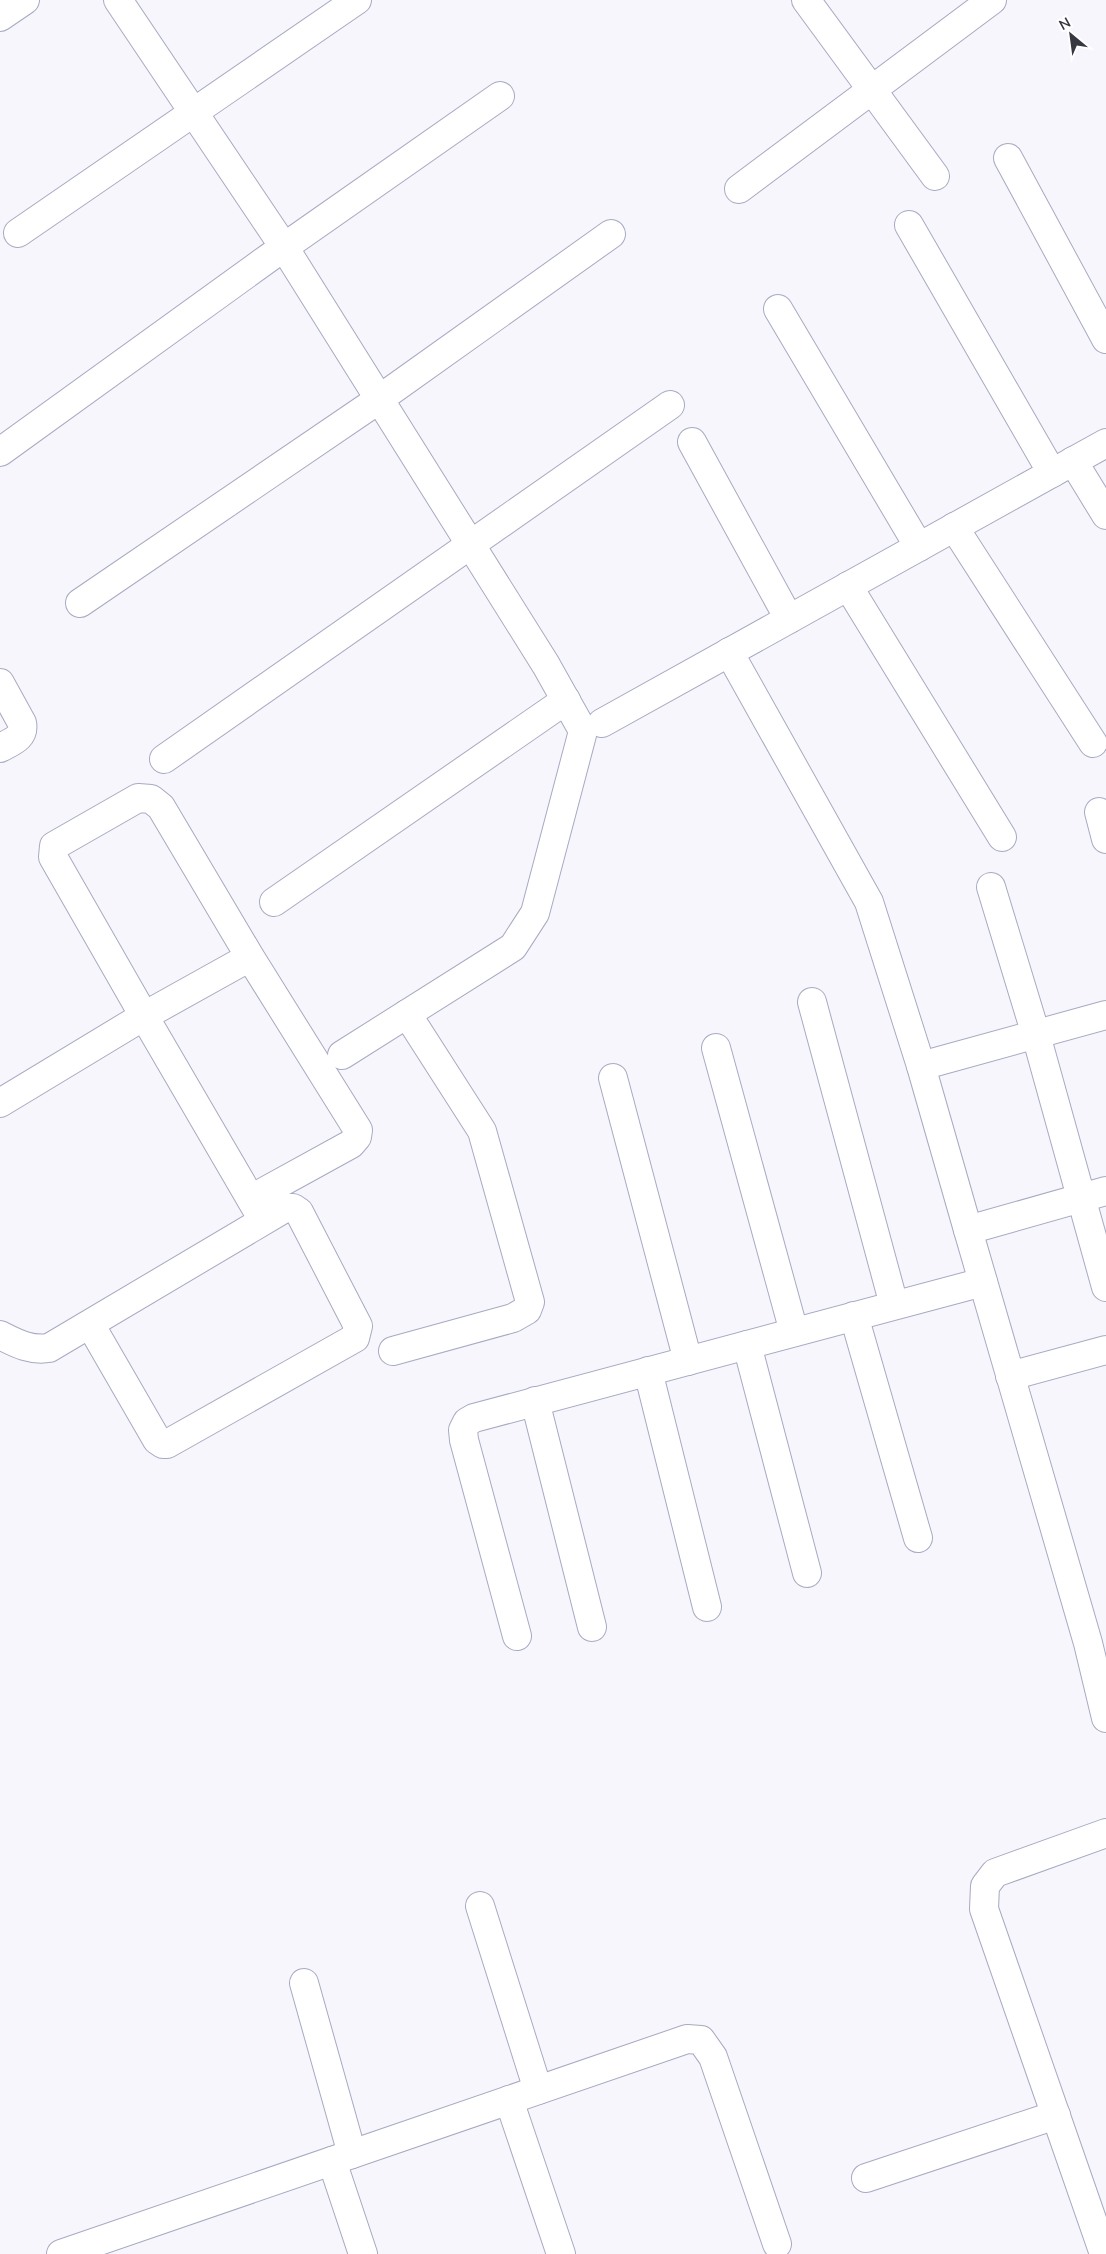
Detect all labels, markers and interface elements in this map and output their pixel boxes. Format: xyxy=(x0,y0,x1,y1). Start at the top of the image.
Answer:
north arrow xyxy=(1046,10,1096,60)
text: N xyxy=(1056,13,1074,34)

